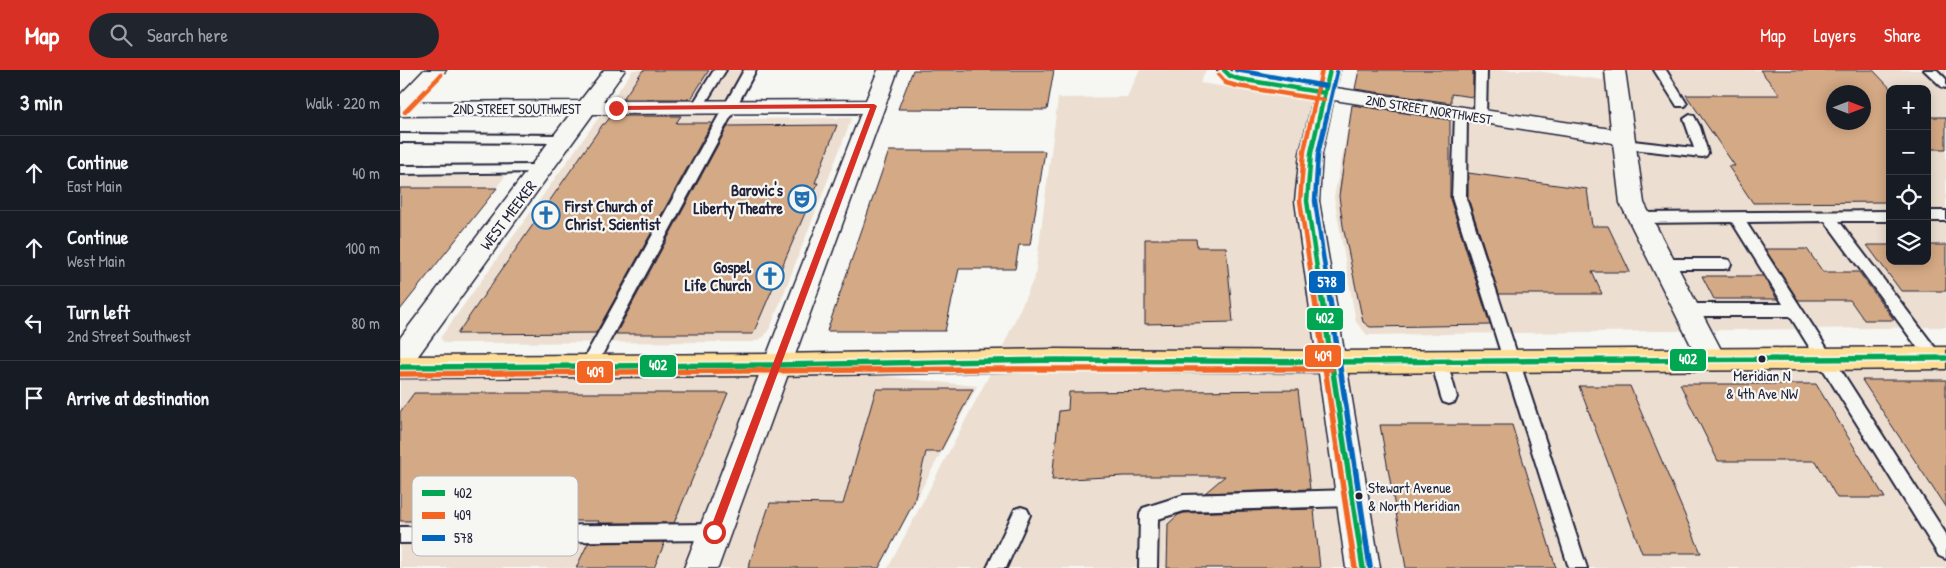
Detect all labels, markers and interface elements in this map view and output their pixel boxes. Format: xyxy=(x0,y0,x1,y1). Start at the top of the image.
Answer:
search box xyxy=(89,13,439,58)
text: Map xyxy=(25,19,59,51)
icon: search xyxy=(107,21,135,49)
text: Search here xyxy=(147,22,228,48)
text: Map xyxy=(1760,23,1786,48)
text: Layers xyxy=(1814,23,1856,48)
text: Share xyxy=(1884,23,1921,48)
north arrow xyxy=(1826,85,1871,130)
map controls xyxy=(1886,85,1931,265)
button: + xyxy=(1886,85,1931,130)
text: 3 min xyxy=(20,88,63,117)
street label: 2ND STREET NORTHWEST xyxy=(1364,90,1494,128)
text: Walk · 220 m xyxy=(306,92,380,114)
route end xyxy=(605,97,628,120)
street label: 2ND STREET SOUTHWEST xyxy=(453,99,582,118)
button: − xyxy=(1886,130,1931,175)
text: Continue xyxy=(67,149,128,175)
icon: ahead xyxy=(20,159,48,187)
text: 40 m xyxy=(352,162,380,184)
text: East Main xyxy=(67,175,122,197)
button: locate xyxy=(1886,175,1931,220)
street label: WEST MEEKER xyxy=(475,176,541,254)
place label: Barovic's Liberty Theatre xyxy=(694,179,784,220)
theatre icon: Barovic's Liberty Theatre xyxy=(787,184,817,214)
place label: First Church of Christ, Scientist xyxy=(564,195,661,235)
church icon: First Church of Christ, Scientist xyxy=(531,200,561,230)
button: layers xyxy=(1886,220,1931,265)
text: Continue xyxy=(67,224,128,250)
icon: ahead xyxy=(20,234,48,262)
text: 100 m xyxy=(345,237,380,259)
text: West Main xyxy=(67,250,125,272)
place label: Gospel Life Church xyxy=(685,256,752,296)
church icon: Gospel Life Church xyxy=(755,261,785,291)
line badge: 578 xyxy=(1308,270,1346,294)
text: 578 xyxy=(1318,272,1336,291)
text: Turn left xyxy=(67,299,130,325)
line badge: 402 xyxy=(1306,307,1344,331)
text: 402 xyxy=(1316,308,1334,327)
icon: left xyxy=(20,309,48,337)
text: 80 m xyxy=(351,312,380,334)
text: 2nd Street Southwest xyxy=(67,325,190,347)
line badge: 409 xyxy=(1304,344,1342,368)
text: 409 xyxy=(1315,346,1332,365)
line badge: 402 xyxy=(1669,348,1707,372)
text: 402 xyxy=(1679,349,1697,368)
line badge: 402 xyxy=(639,354,677,378)
marker: Meridian N & 4th Ave NW xyxy=(1757,354,1767,364)
text: 402 xyxy=(649,355,667,374)
line badge: 409 xyxy=(576,360,614,384)
text: 409 xyxy=(587,362,604,381)
place label: Meridian N & 4th Ave NW xyxy=(1726,365,1799,404)
icon: arrive xyxy=(20,384,48,412)
text: Arrive at destination xyxy=(67,385,209,411)
legend xyxy=(412,476,578,556)
place label: Stewart Avenue & North Meridian xyxy=(1368,477,1460,516)
text: 402 xyxy=(454,483,473,502)
marker: Stewart Avenue & North Meridian xyxy=(1354,491,1364,501)
text: 409 xyxy=(454,505,471,524)
route start xyxy=(703,521,726,544)
text: 578 xyxy=(454,528,473,547)

